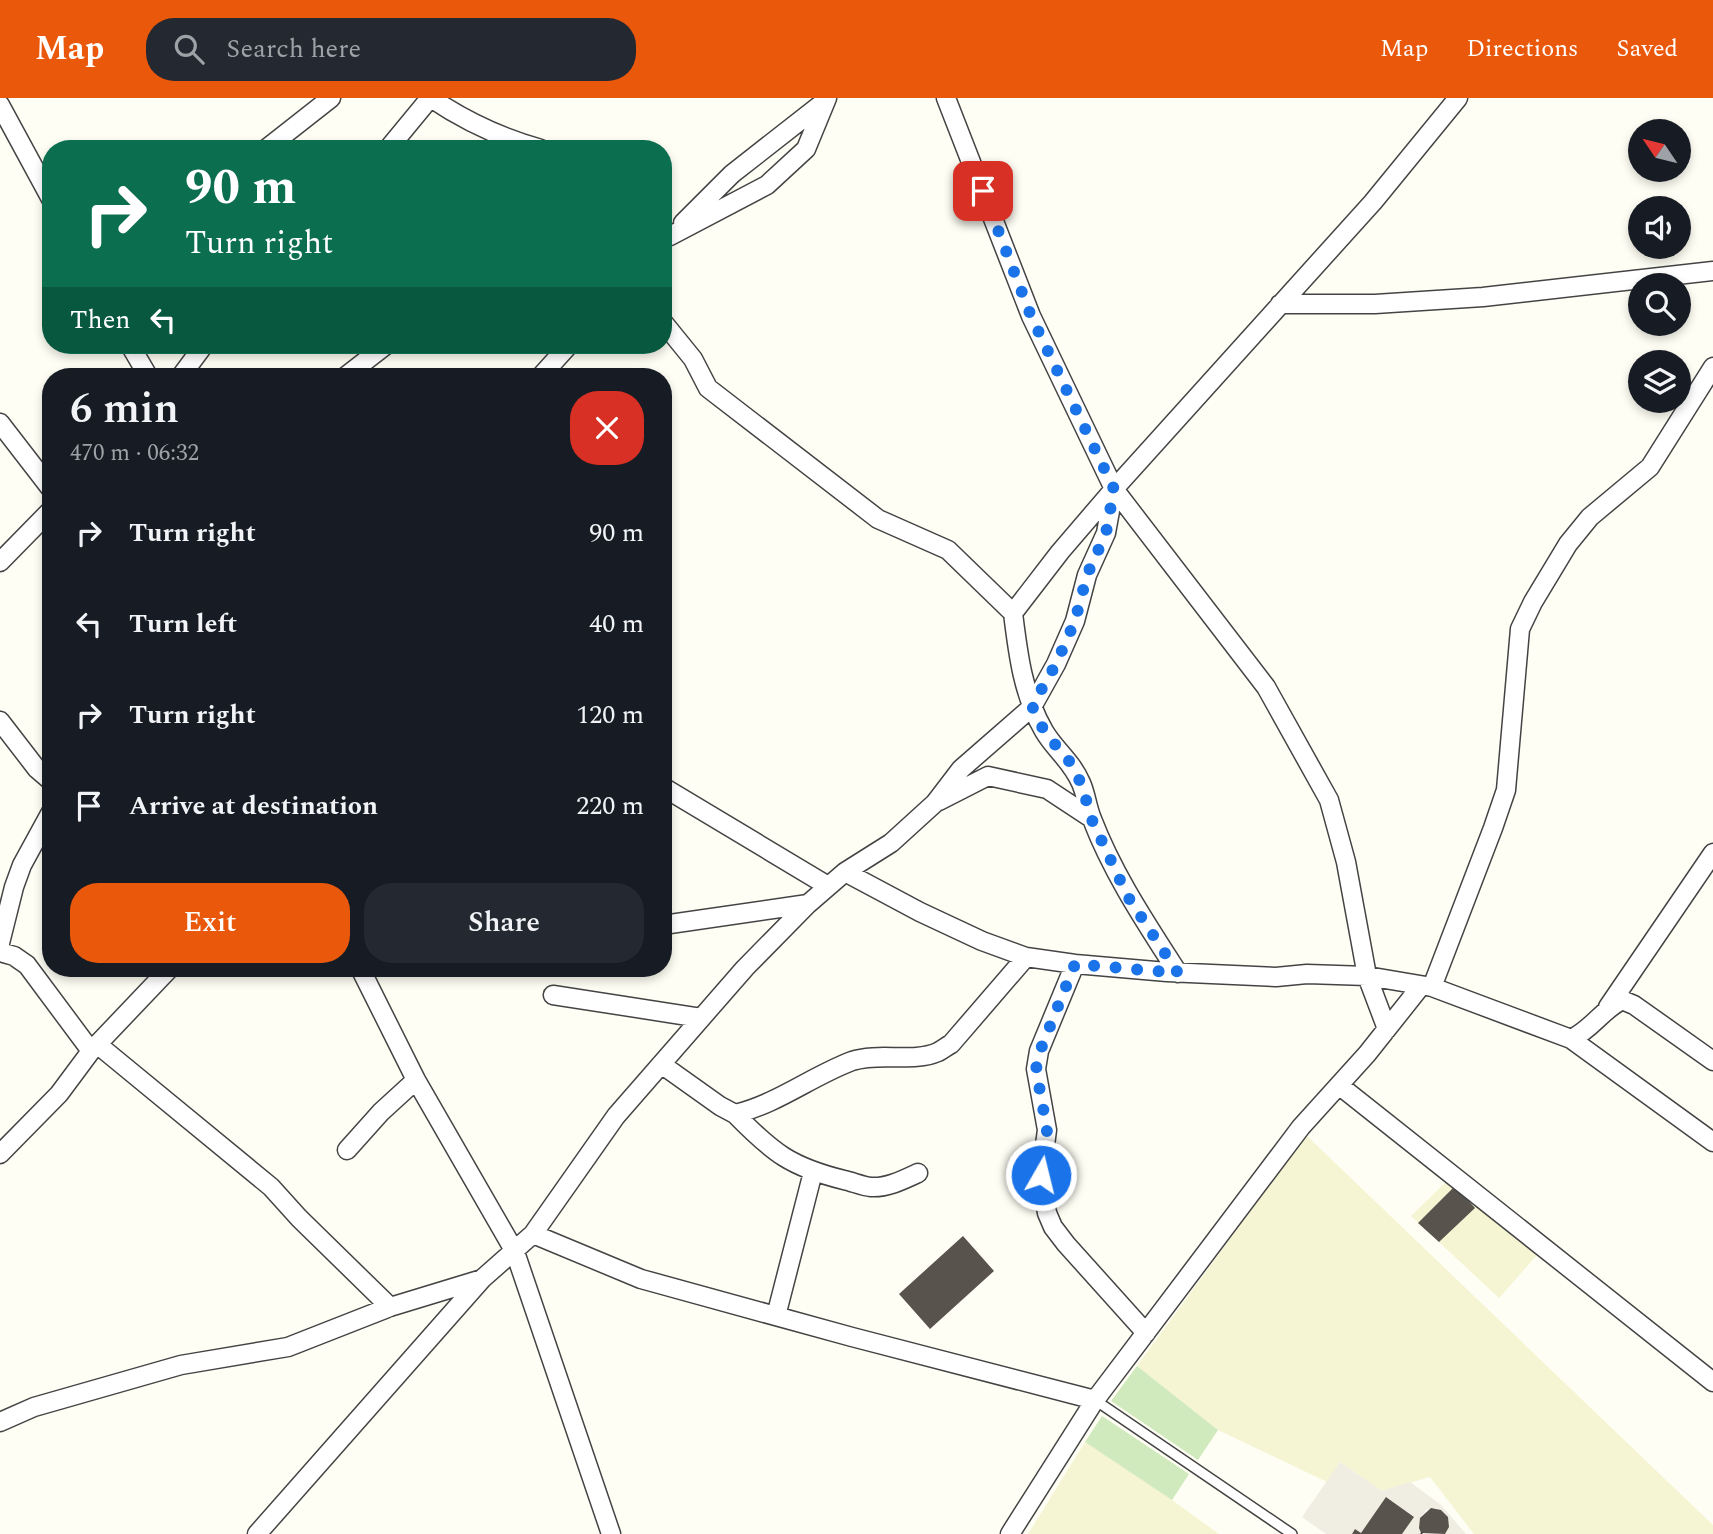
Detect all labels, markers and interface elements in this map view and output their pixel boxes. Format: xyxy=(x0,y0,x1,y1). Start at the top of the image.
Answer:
search box xyxy=(146,18,636,81)
text: Map xyxy=(35,24,104,74)
text: Search here xyxy=(226,29,361,69)
icon: search xyxy=(170,30,208,68)
text: Map xyxy=(1380,31,1428,67)
text: Directions xyxy=(1466,31,1578,67)
text: Saved xyxy=(1616,31,1678,67)
north arrow xyxy=(1628,119,1690,182)
map controls xyxy=(1628,119,1691,413)
text: 90 m xyxy=(185,151,296,226)
pin xyxy=(953,161,1013,221)
icon: right xyxy=(70,168,161,259)
icon: arrive xyxy=(964,172,1002,210)
button: sound xyxy=(1628,196,1691,259)
text: Turn right xyxy=(185,219,333,268)
button: search xyxy=(1628,273,1691,336)
text: Then xyxy=(70,300,130,340)
icon: left xyxy=(144,301,182,339)
button: layers xyxy=(1628,350,1691,413)
text: 6 min xyxy=(70,378,179,441)
button: close xyxy=(570,391,644,465)
text: 470 m · 06:32 xyxy=(70,436,199,471)
text: Turn right xyxy=(129,513,256,553)
text: 90 m xyxy=(589,513,644,553)
icon: right xyxy=(70,514,108,552)
text: Turn left xyxy=(129,604,237,644)
text: 40 m xyxy=(589,604,644,644)
icon: left xyxy=(70,605,108,643)
text: Turn right xyxy=(129,695,256,735)
text: 120 m xyxy=(576,695,644,735)
icon: right xyxy=(70,696,108,734)
text: Arrive at destination xyxy=(129,786,378,826)
text: 220 m xyxy=(576,786,644,826)
icon: arrive xyxy=(70,787,108,825)
button: Exit xyxy=(70,883,350,963)
button: Share xyxy=(364,883,644,963)
position arrow xyxy=(1004,1138,1078,1212)

